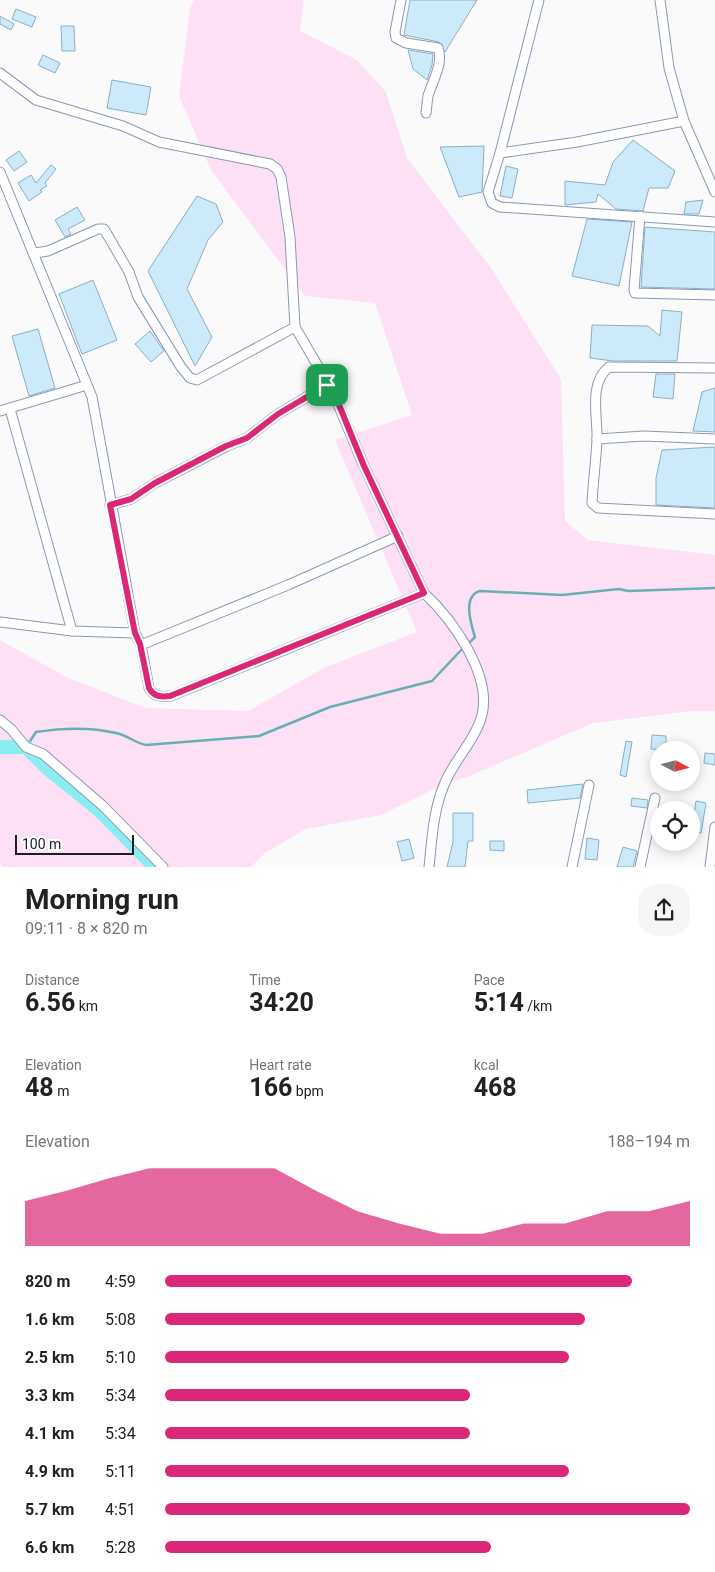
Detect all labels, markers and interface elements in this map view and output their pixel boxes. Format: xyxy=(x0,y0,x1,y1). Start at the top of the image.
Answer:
pin xyxy=(306,364,348,406)
icon: arrive xyxy=(313,371,341,399)
north arrow xyxy=(650,741,700,791)
map controls xyxy=(650,741,700,851)
button: locate xyxy=(650,801,700,851)
scale bar xyxy=(15,832,134,855)
text: 100 m xyxy=(22,836,61,852)
text: Morning run xyxy=(25,883,179,916)
button: share xyxy=(638,884,690,936)
text: 09:11 · 8 × 820 m xyxy=(25,919,147,938)
text: Distance xyxy=(25,972,80,988)
text: Time xyxy=(249,972,281,988)
text: Pace xyxy=(474,972,505,988)
text: 6.56 xyxy=(25,988,75,1017)
text: 34:20 xyxy=(249,988,314,1017)
text: 5:14 xyxy=(474,988,524,1017)
text: km xyxy=(75,998,98,1014)
text: /km xyxy=(524,998,552,1014)
text: Elevation xyxy=(25,1057,82,1073)
text: Heart rate xyxy=(249,1057,312,1073)
text: kcal xyxy=(474,1057,499,1073)
text: 48 xyxy=(25,1073,54,1102)
text: 166 xyxy=(249,1073,292,1102)
text: 468 xyxy=(474,1073,517,1102)
text: m xyxy=(54,1083,69,1099)
text: bpm xyxy=(292,1083,324,1099)
text: Elevation xyxy=(25,1132,90,1151)
text: 188–194 m xyxy=(608,1132,690,1151)
text: 820 m xyxy=(25,1272,70,1291)
text: 4:59 xyxy=(105,1272,136,1291)
text: 1.6 km xyxy=(25,1310,74,1329)
text: 5:08 xyxy=(105,1310,136,1329)
text: 2.5 km xyxy=(25,1348,74,1367)
text: 5:10 xyxy=(105,1348,136,1367)
text: 3.3 km xyxy=(25,1386,74,1405)
text: 5:34 xyxy=(105,1386,136,1405)
text: 4.1 km xyxy=(25,1424,74,1443)
text: 5:34 xyxy=(105,1424,136,1443)
text: 4.9 km xyxy=(25,1462,74,1481)
text: 5:11 xyxy=(105,1462,136,1481)
text: 5.7 km xyxy=(25,1500,74,1519)
text: 4:51 xyxy=(105,1500,136,1519)
text: 6.6 km xyxy=(25,1538,74,1557)
text: 5:28 xyxy=(105,1538,136,1557)

